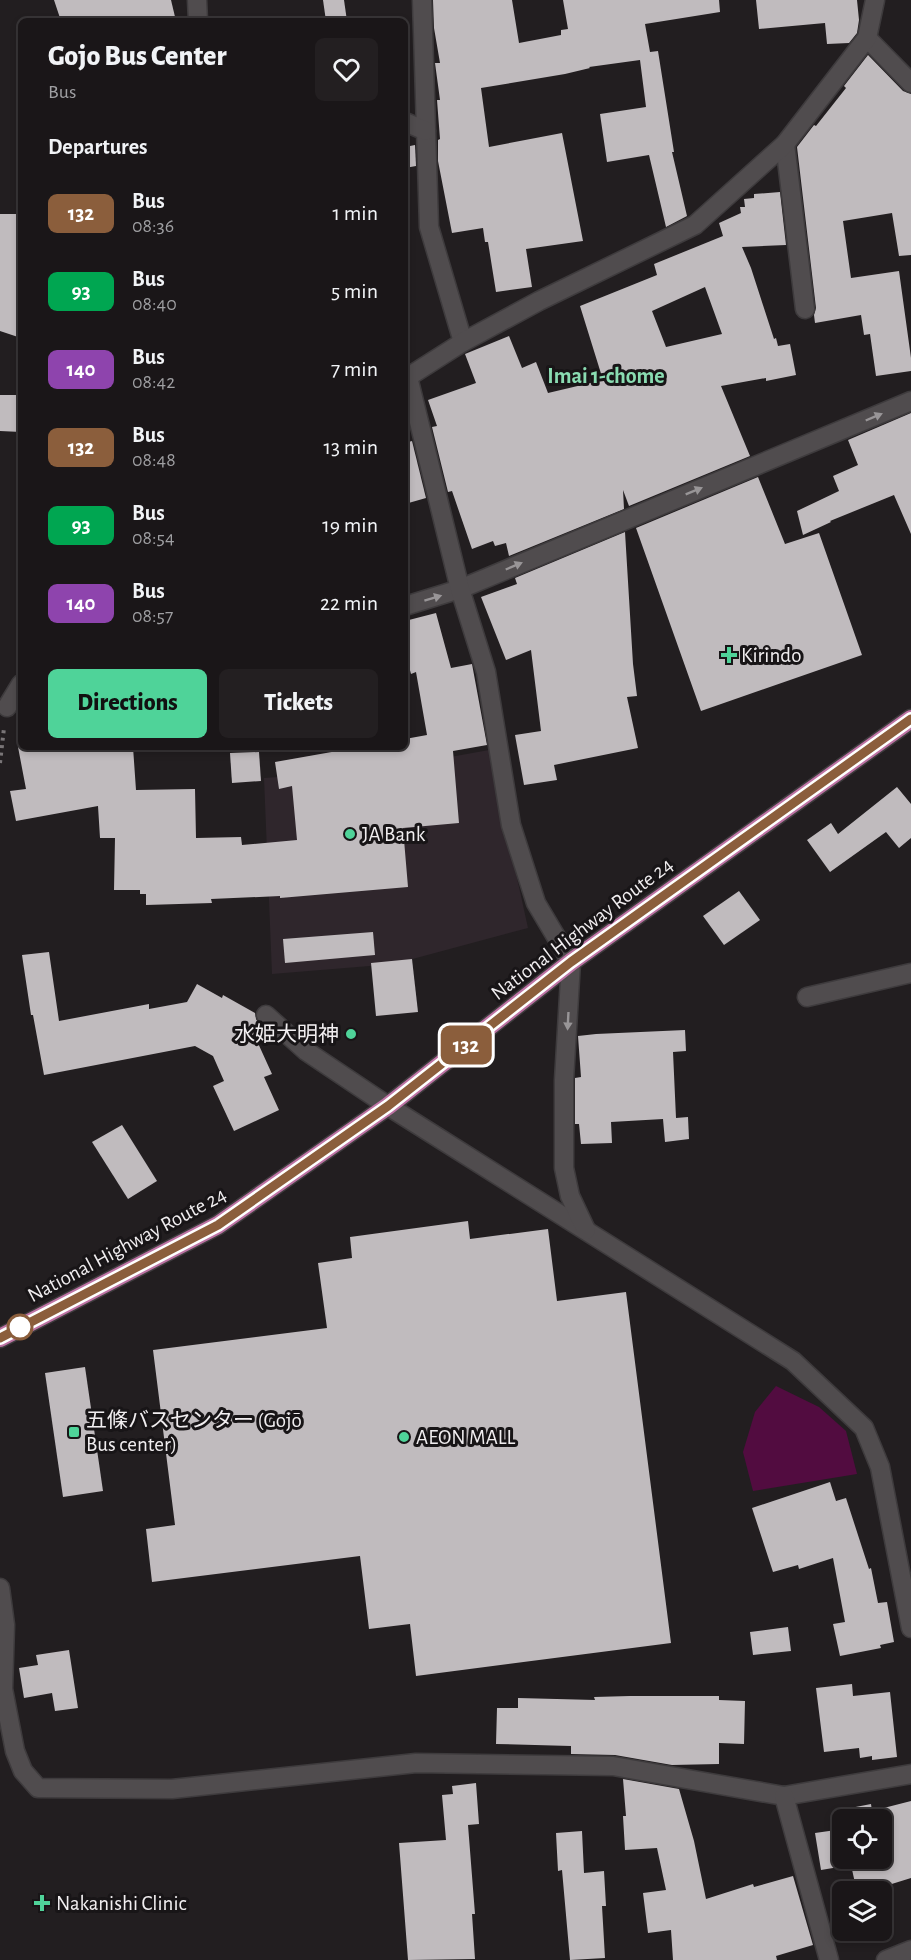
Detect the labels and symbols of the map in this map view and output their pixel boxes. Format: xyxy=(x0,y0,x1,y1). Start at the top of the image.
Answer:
district label: Imai 1-chome xyxy=(547,365,665,387)
one-way arrow xyxy=(866,412,883,421)
one-way arrow xyxy=(685,486,703,495)
one-way arrow xyxy=(505,561,523,570)
one-way arrow xyxy=(424,593,442,602)
place label: Kirindo xyxy=(741,645,801,666)
marker: Kirindo xyxy=(722,648,736,662)
place label: JA Bank xyxy=(362,824,426,845)
marker: JA Bank xyxy=(343,827,357,841)
street label: National Highway Route 24 xyxy=(487,854,677,1004)
one-way arrow xyxy=(563,1011,572,1030)
place label: 水姫大明神 xyxy=(234,1023,339,1045)
line badge: 132 xyxy=(432,1026,500,1064)
marker: 水姫大明神 xyxy=(344,1027,358,1041)
street label: National Highway Route 24 xyxy=(24,1184,230,1306)
unlabelled marker xyxy=(7,1314,33,1340)
place label: 五條バスセンター (Gojō Bus center) xyxy=(86,1409,302,1455)
marker: 五條バスセンター (Gojō Bus center) xyxy=(67,1425,81,1439)
place label: AEON MALL xyxy=(416,1427,516,1448)
marker: AEON MALL xyxy=(397,1430,411,1444)
place label: Nakanishi Clinic xyxy=(56,1893,187,1914)
marker: Nakanishi Clinic xyxy=(33,1894,51,1912)

